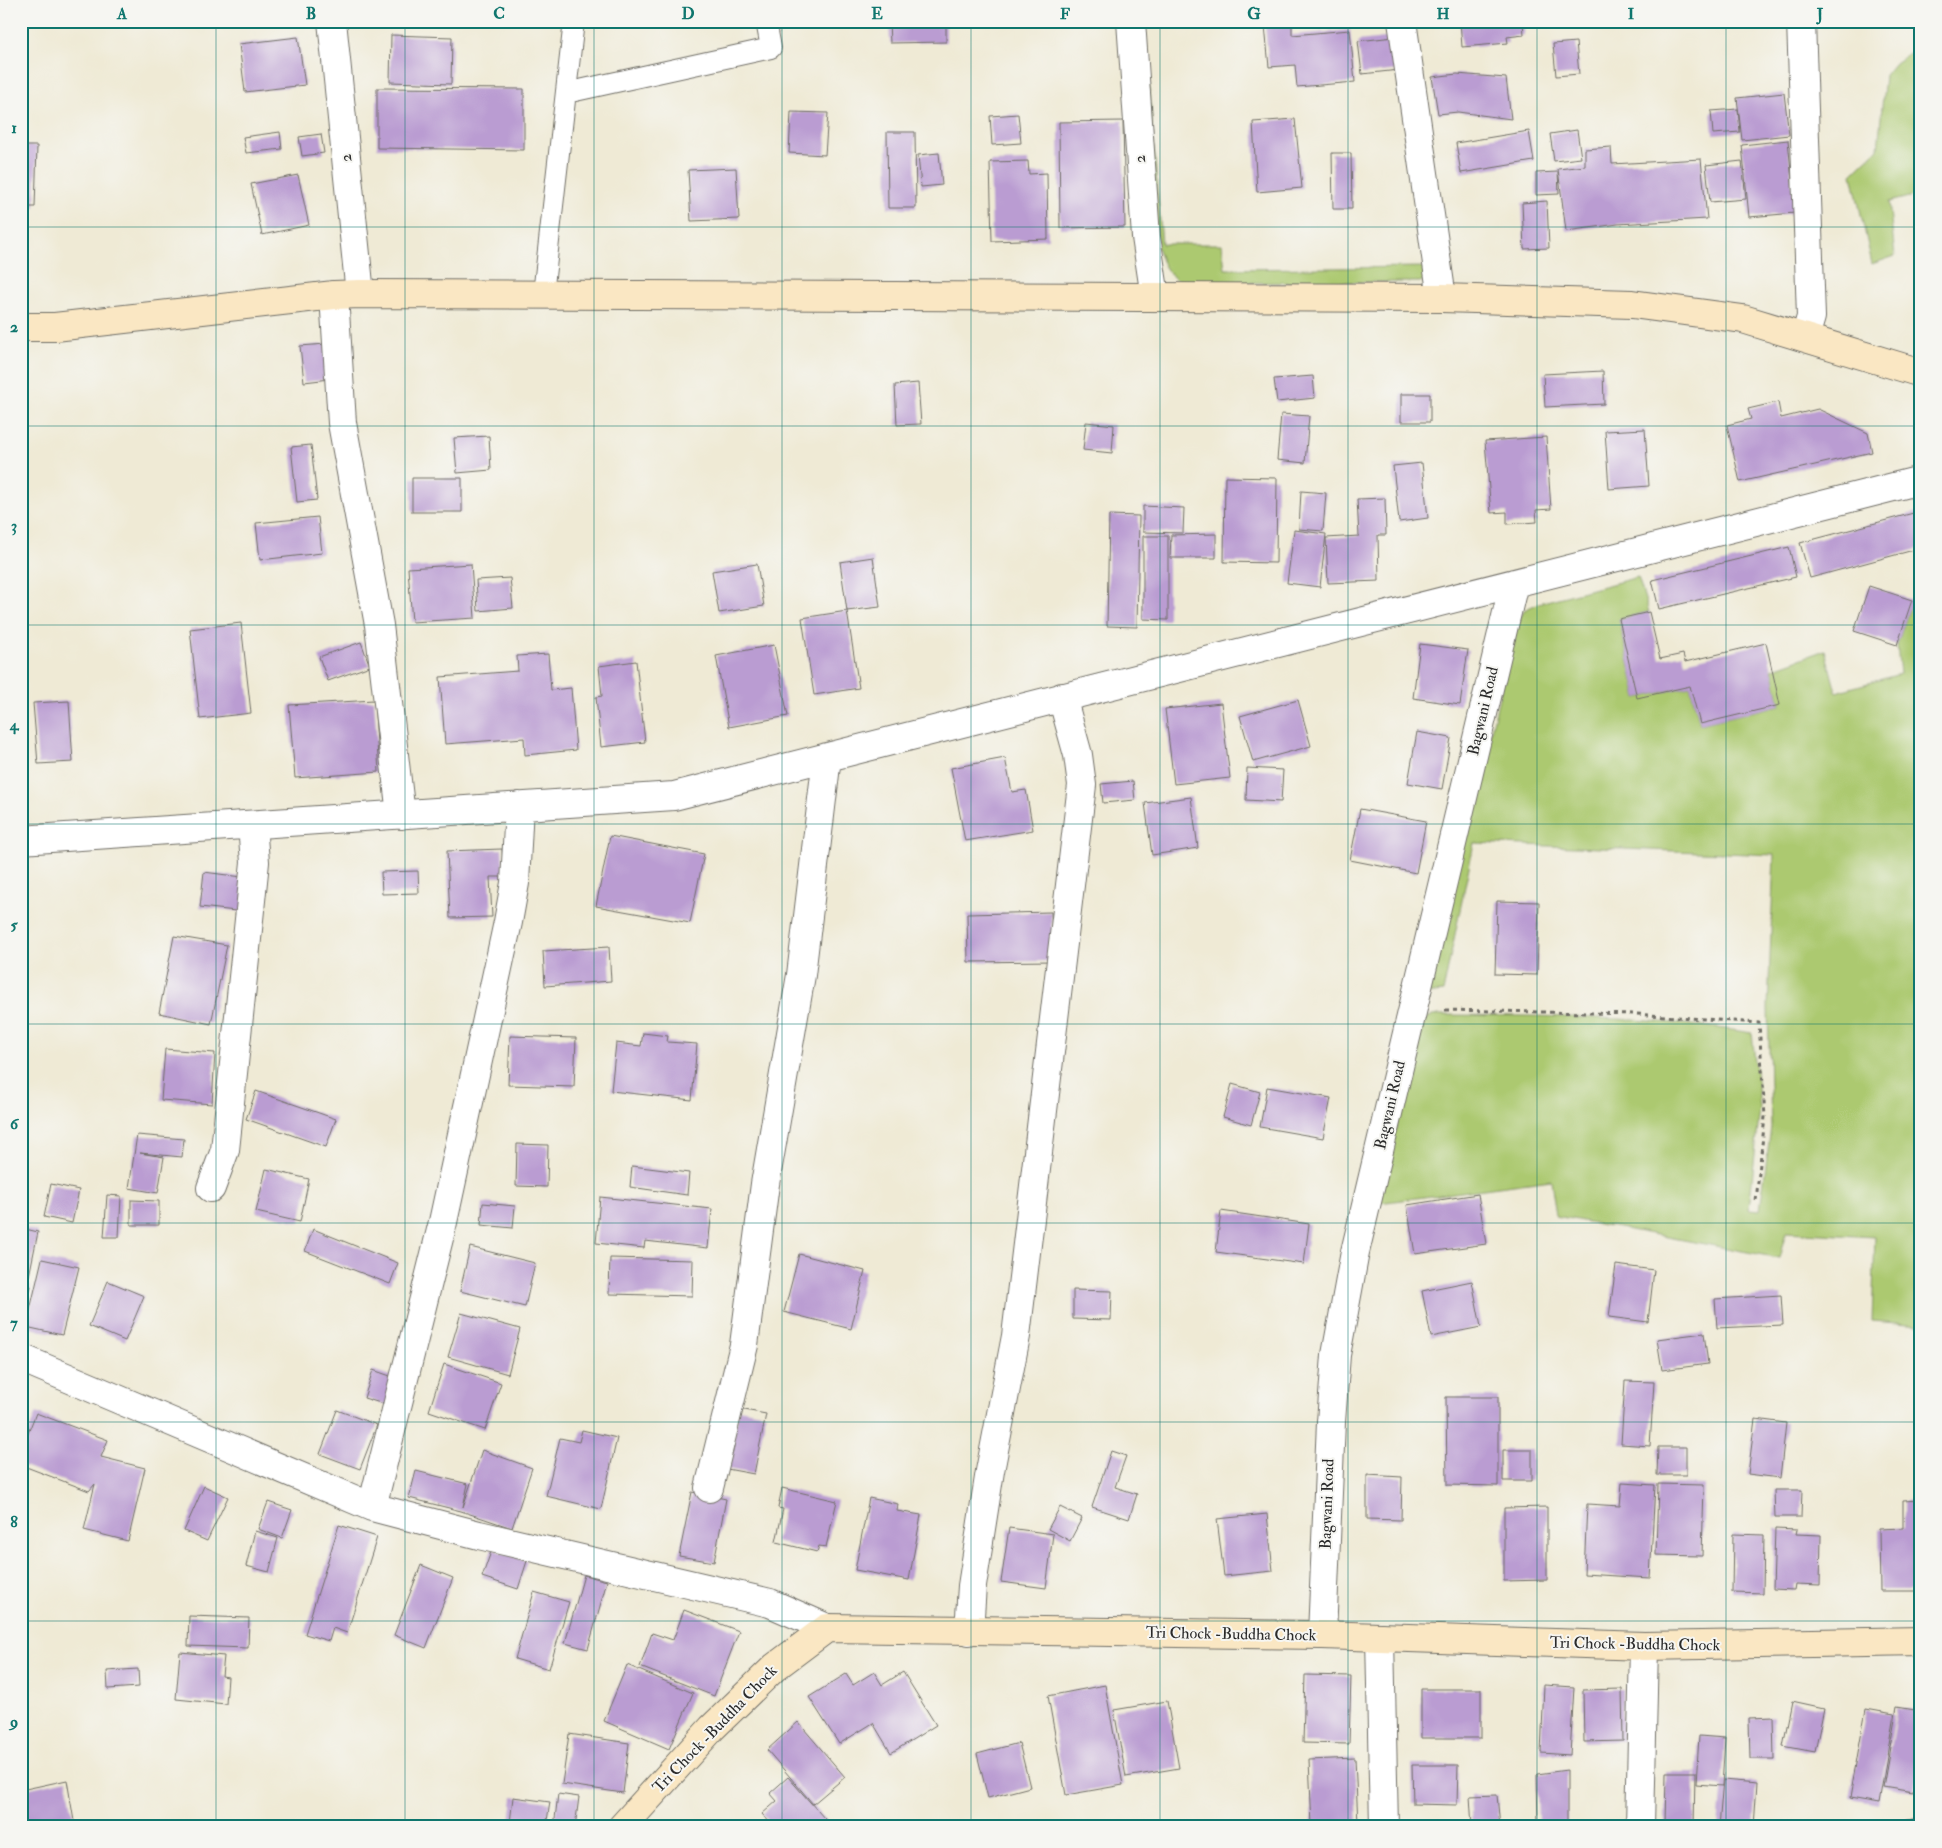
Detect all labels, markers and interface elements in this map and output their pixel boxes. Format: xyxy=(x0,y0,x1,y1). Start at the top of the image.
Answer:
text: A xyxy=(116,4,128,24)
text: B xyxy=(306,4,316,24)
text: C xyxy=(493,4,505,24)
text: D xyxy=(681,4,695,24)
text: E xyxy=(871,4,883,24)
text: F xyxy=(1060,4,1070,24)
text: G xyxy=(1247,4,1261,24)
text: H xyxy=(1436,4,1450,24)
text: I xyxy=(1628,4,1635,24)
text: J xyxy=(1816,4,1824,25)
text: 1 xyxy=(11,118,17,138)
street label: 2 xyxy=(336,153,356,163)
street label: 2 xyxy=(1130,154,1150,164)
text: 2 xyxy=(10,317,18,337)
text: 3 xyxy=(11,516,17,536)
street label: Bagwani Road xyxy=(1463,664,1503,757)
text: 4 xyxy=(9,715,20,735)
text: 5 xyxy=(10,915,18,935)
street label: Bagwani Road xyxy=(1370,1058,1410,1151)
text: 6 xyxy=(10,1114,20,1134)
text: 7 xyxy=(10,1313,18,1333)
street label: Bagwani Road xyxy=(1315,1458,1339,1550)
text: 8 xyxy=(10,1512,18,1532)
street label: Tri Chock -Buddha Chock xyxy=(1146,1623,1317,1645)
street label: Tri Chock -Buddha Chock xyxy=(1550,1633,1721,1655)
street label: Tri Chock -Buddha Chock xyxy=(649,1660,782,1797)
text: 9 xyxy=(8,1712,18,1732)

